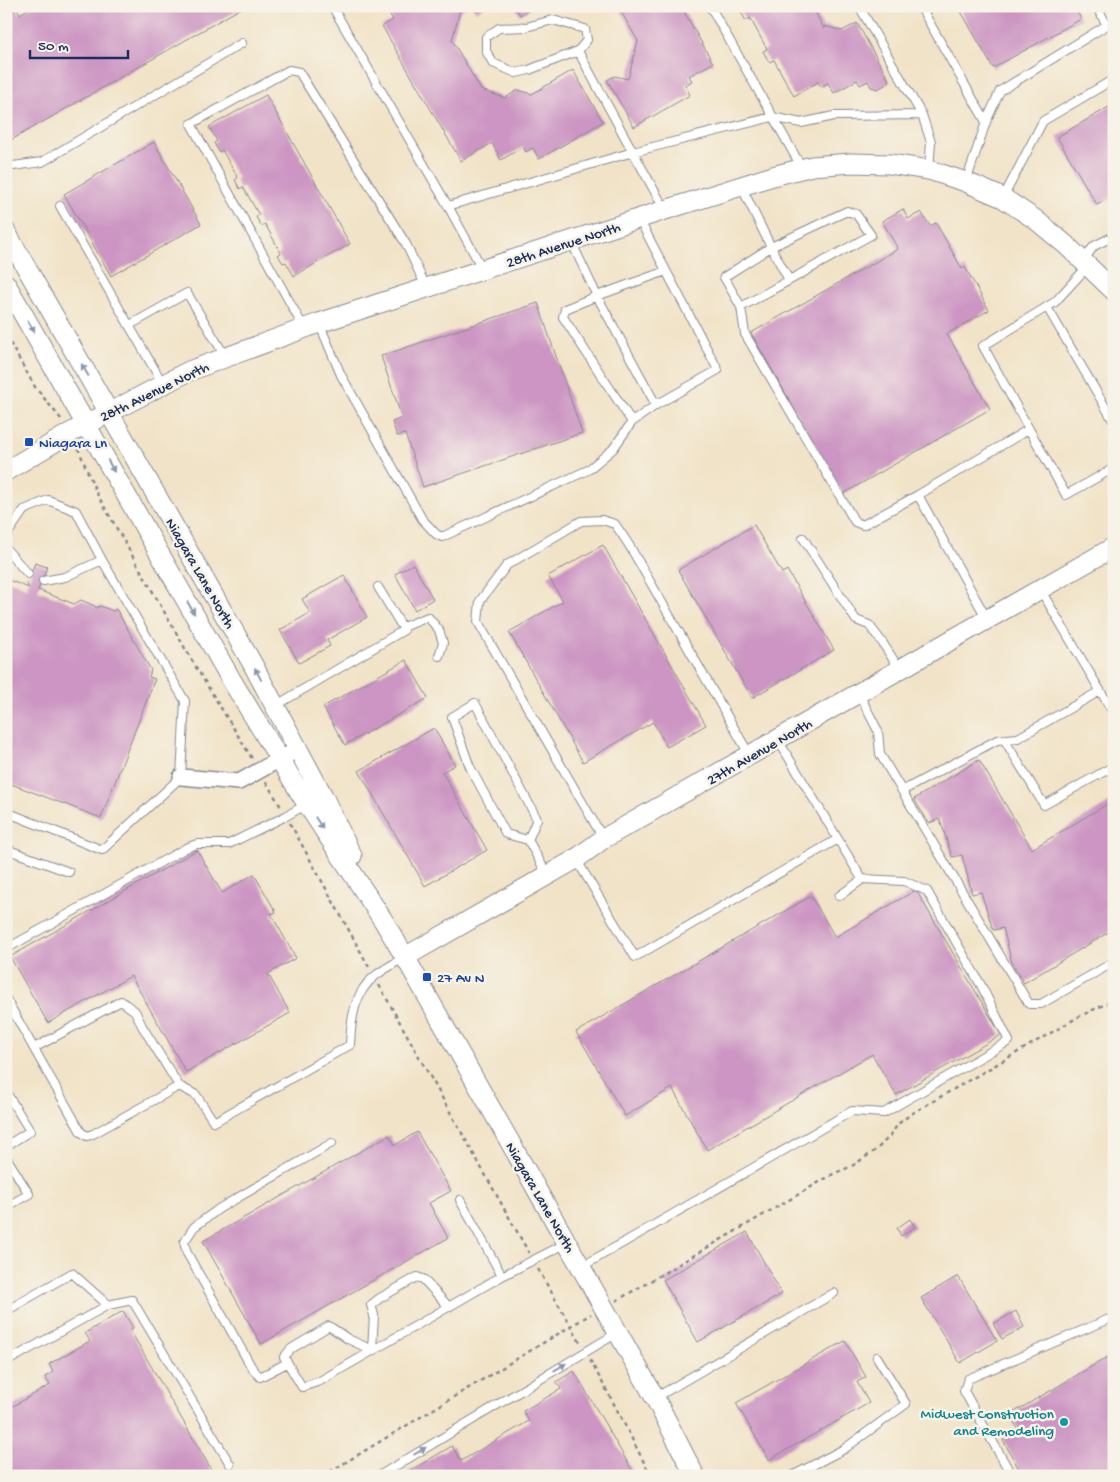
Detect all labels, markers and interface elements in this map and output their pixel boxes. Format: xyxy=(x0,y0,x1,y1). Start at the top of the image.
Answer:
scale bar xyxy=(30,28,128,60)
text: 50 m xyxy=(38,38,69,56)
street label: 28th Avenue North xyxy=(504,219,623,273)
one-way arrow xyxy=(26,319,35,333)
street label: 28th Avenue North xyxy=(97,359,212,427)
one-way arrow xyxy=(81,363,90,376)
place label: Niagara Ln xyxy=(39,435,107,453)
marker: Niagara Ln xyxy=(23,436,35,448)
one-way arrow xyxy=(106,460,115,473)
street label: Niagara Lane North xyxy=(160,515,238,633)
one-way arrow xyxy=(186,601,195,614)
one-way arrow xyxy=(254,667,262,681)
street label: 27th Avenue North xyxy=(704,715,816,790)
one-way arrow xyxy=(314,816,324,829)
place label: 27 Av N xyxy=(437,970,485,988)
marker: 27 Av N xyxy=(421,971,433,983)
street label: Niagara Lane North xyxy=(500,1139,578,1257)
one-way arrow xyxy=(553,1363,566,1372)
place label: Midwest Construction and Remodeling xyxy=(921,1406,1054,1441)
marker: Midwest Construction and Remodeling xyxy=(1058,1416,1070,1428)
one-way arrow xyxy=(414,1446,427,1455)

